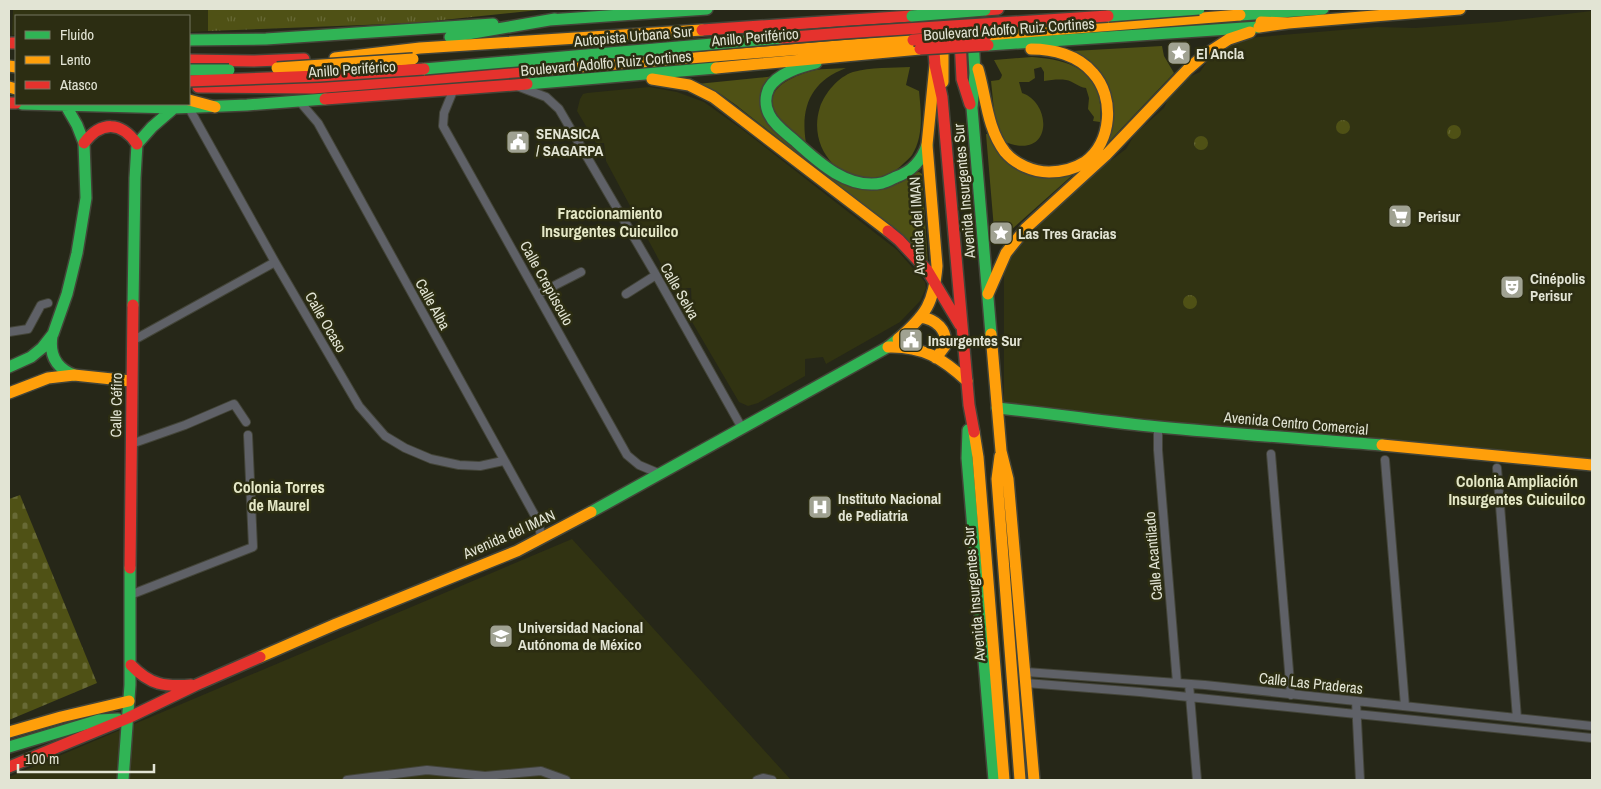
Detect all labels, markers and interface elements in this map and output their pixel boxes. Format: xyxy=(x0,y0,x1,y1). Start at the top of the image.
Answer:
street label: Boulevard Adolfo Ruiz Cortines xyxy=(923,13,1095,45)
legend xyxy=(15,15,190,105)
street label: Autopista Urbana Sur xyxy=(572,20,693,52)
street label: Anillo Periférico xyxy=(709,23,800,51)
text: Fluido xyxy=(60,24,94,45)
place icon: El Ancla xyxy=(1166,40,1192,66)
place label: El Ancla xyxy=(1196,43,1244,64)
street label: Boulevard Adolfo Ruiz Cortines xyxy=(520,45,692,81)
text: Lento xyxy=(60,49,91,70)
street label: Anillo Periférico xyxy=(307,55,397,83)
text: Atasco xyxy=(59,74,98,95)
place label: SENASICA / SAGARPA xyxy=(536,123,604,161)
street label: Avenida Insurgentes Sur xyxy=(948,123,980,260)
public building icon: SENASICA / SAGARPA xyxy=(505,129,531,155)
street label: Avenida del IMAN xyxy=(904,176,930,277)
district label: Fraccionamiento Insurgentes Cuicuilco xyxy=(541,202,679,242)
supermarket icon: Perisur xyxy=(1387,203,1413,229)
place label: Perisur xyxy=(1418,206,1461,227)
place icon: Las Tres Gracias xyxy=(988,220,1014,246)
place label: Las Tres Gracias xyxy=(1018,223,1117,244)
street label: Calle Crepúsculo xyxy=(515,237,579,329)
street label: Calle Selva xyxy=(655,259,705,323)
place label: Cinépolis Perisur xyxy=(1530,268,1586,306)
theatre icon: Cinépolis Perisur xyxy=(1499,274,1525,300)
street label: Calle Alba xyxy=(410,275,456,333)
street label: Calle Ocaso xyxy=(300,288,352,356)
public building icon: Insurgentes Sur xyxy=(898,327,924,353)
place label: Insurgentes Sur xyxy=(928,330,1022,351)
street label: Calle Céfiro xyxy=(105,372,127,438)
street label: Avenida Centro Comercial xyxy=(1222,406,1369,440)
district label: Colonia Ampliación Insurgentes Cuicuilco xyxy=(1448,470,1586,510)
district label: Colonia Torres de Maurel xyxy=(233,476,325,516)
place label: Instituto Nacional de Pediatria xyxy=(838,488,941,526)
hospital icon: Instituto Nacional de Pediatria xyxy=(807,494,833,520)
street label: Avenida del IMAN xyxy=(459,504,558,564)
street label: Calle Acantilado xyxy=(1139,511,1167,601)
street label: Avenida Insurgentes Sur xyxy=(958,526,990,663)
place label: Universidad Nacional Autónoma de México xyxy=(518,617,643,655)
school or university icon: Universidad Nacional Autónoma de México xyxy=(488,623,514,649)
street label: Calle Las Praderas xyxy=(1258,667,1364,699)
scale bar xyxy=(18,742,154,774)
text: 100 m xyxy=(25,748,59,769)

